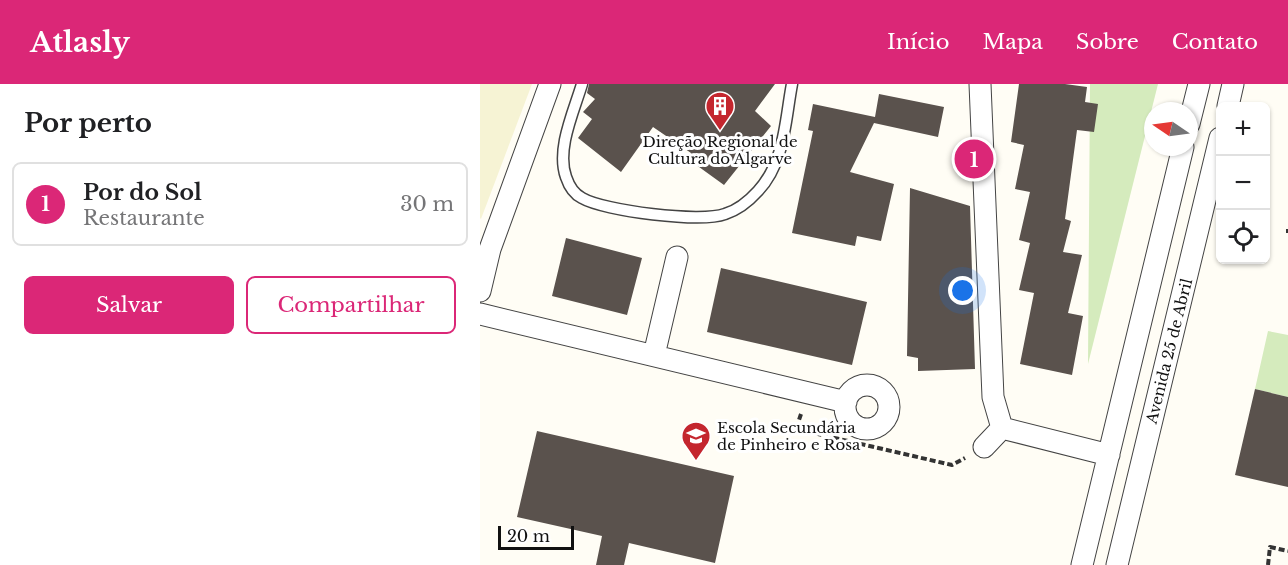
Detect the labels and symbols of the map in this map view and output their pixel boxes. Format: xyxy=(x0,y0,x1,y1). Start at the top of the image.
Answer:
building icon: Direção Regional de Cultura do Algarve xyxy=(704,90,736,132)
north arrow xyxy=(1144,102,1198,156)
place label: Direção Regional de Cultura do Algarve xyxy=(642,132,798,168)
pin: 1 xyxy=(954,136,994,182)
your location xyxy=(948,276,977,305)
street label: Avenida 25 de Abril xyxy=(1141,276,1196,427)
place label: Escola Secundária de Pinheiro e Rosa xyxy=(717,418,861,454)
school or university icon: Escola Secundária de Pinheiro e Rosa xyxy=(680,420,712,462)
scale bar xyxy=(498,523,574,550)

